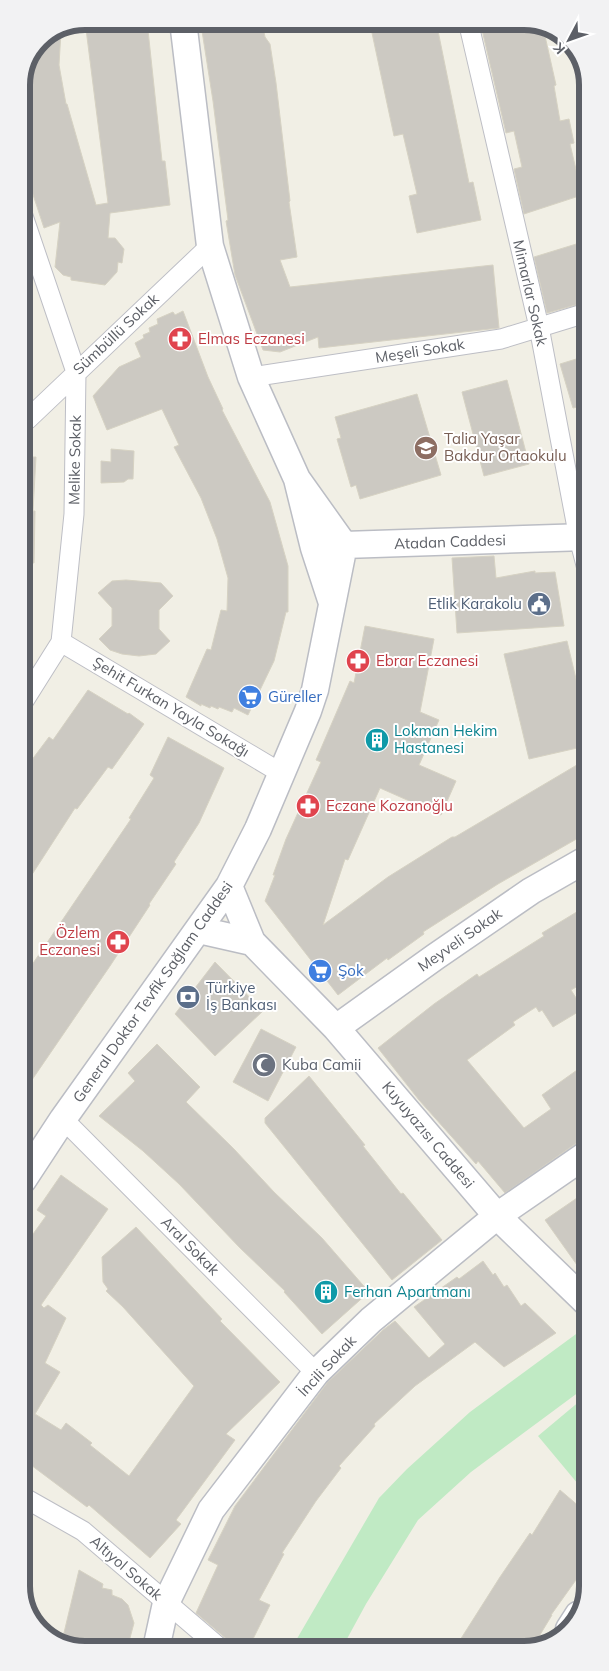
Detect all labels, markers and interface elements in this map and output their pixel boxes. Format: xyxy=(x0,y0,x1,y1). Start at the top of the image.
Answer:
north arrow xyxy=(544,15,594,65)
text: K xyxy=(549,39,569,58)
street label: Mimarlar Sokak xyxy=(509,238,552,348)
street label: Sümbüllü Sokak xyxy=(69,289,163,378)
pharmacy icon: Elmas Eczanesi xyxy=(167,326,193,352)
place label: Elmas Eczanesi xyxy=(198,329,305,348)
street label: Meşeli Sokak xyxy=(374,334,466,367)
street label: Melike Sokak xyxy=(64,415,85,505)
place label: Talia Yaşar Bakdur Ortaokulu xyxy=(444,429,567,465)
school or university icon: Talia Yaşar Bakdur Ortaokulu xyxy=(413,435,439,461)
street label: Atadan Caddesi xyxy=(394,530,506,553)
public building icon: Etlik Karakolu xyxy=(526,591,552,617)
place label: Etlik Karakolu xyxy=(428,594,522,613)
pharmacy icon: Ebrar Eczanesi xyxy=(345,648,371,674)
place label: Ebrar Eczanesi xyxy=(376,651,478,670)
street label: Şehit Furkan Yayla Sokağı xyxy=(90,652,253,761)
supermarket icon: Güreller xyxy=(237,684,263,710)
place label: Güreller xyxy=(268,687,322,706)
place label: Lokman Hekim Hastanesi xyxy=(394,721,497,757)
building icon: Lokman Hekim Hastanesi xyxy=(364,727,390,753)
pharmacy icon: Eczane Kozanoğlu xyxy=(295,793,321,819)
place label: Eczane Kozanoğlu xyxy=(326,796,453,815)
street label: General Doktor Tevfik Sağlam Caddesi xyxy=(69,877,237,1106)
street label: Meyveli Sokak xyxy=(414,903,506,976)
place label: Özlem Eczanesi xyxy=(39,923,100,959)
pharmacy icon: Özlem Eczanesi xyxy=(105,929,131,955)
supermarket icon: Şok xyxy=(307,958,333,984)
place label: Şok xyxy=(338,961,364,980)
place label: Türkiye İş Bankası xyxy=(206,978,277,1014)
bank icon: Türkiye İş Bankası xyxy=(175,984,201,1010)
mosque icon: Kuba Camii xyxy=(251,1052,277,1078)
place label: Kuba Camii xyxy=(282,1055,361,1074)
street label: Kuyuyazısı Caddesi xyxy=(378,1077,479,1192)
street label: Aral Sokak xyxy=(157,1212,224,1279)
building icon: Ferhan Apartmanı xyxy=(313,1279,339,1305)
place label: Ferhan Apartmanı xyxy=(344,1282,471,1301)
street label: İncili Sokak xyxy=(293,1331,360,1400)
street label: Altıyol Sokak xyxy=(86,1531,167,1604)

